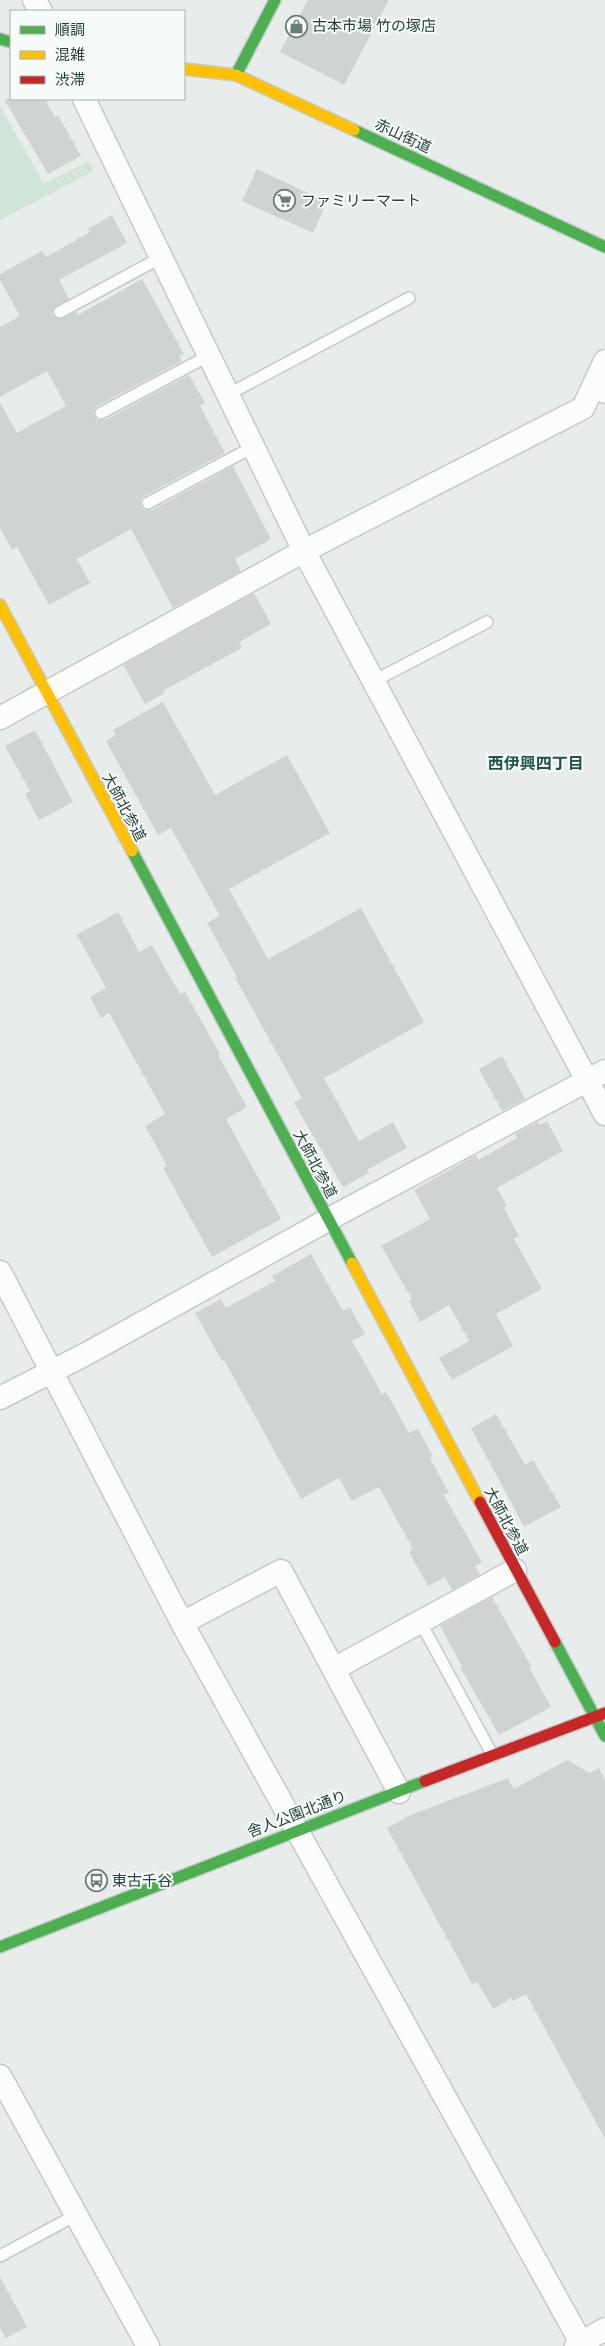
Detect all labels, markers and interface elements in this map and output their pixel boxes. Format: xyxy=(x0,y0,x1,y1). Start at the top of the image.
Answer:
legend xyxy=(10,10,185,100)
shop icon: 古本市場 竹の塚店 xyxy=(284,14,308,38)
place label: 古本市場 竹の塚店 xyxy=(312,15,436,35)
text: 順調 xyxy=(55,19,85,39)
text: 混雑 xyxy=(55,44,85,64)
text: 渋滞 xyxy=(55,69,85,89)
street label: 赤山街道 xyxy=(372,113,435,157)
supermarket icon: ファミリーマート xyxy=(273,189,297,213)
place label: ファミリーマート xyxy=(301,190,421,210)
district label: 西伊興四丁目 xyxy=(488,752,584,774)
street label: 大師北参道 xyxy=(98,769,151,844)
street label: 大師北参道 xyxy=(289,1126,342,1201)
street label: 大師北参道 xyxy=(480,1483,533,1558)
street label: 舎人公園北通り xyxy=(244,1785,349,1841)
bus stop icon: 東古千谷 xyxy=(84,1869,108,1893)
place label: 東古千谷 xyxy=(112,1870,172,1890)

